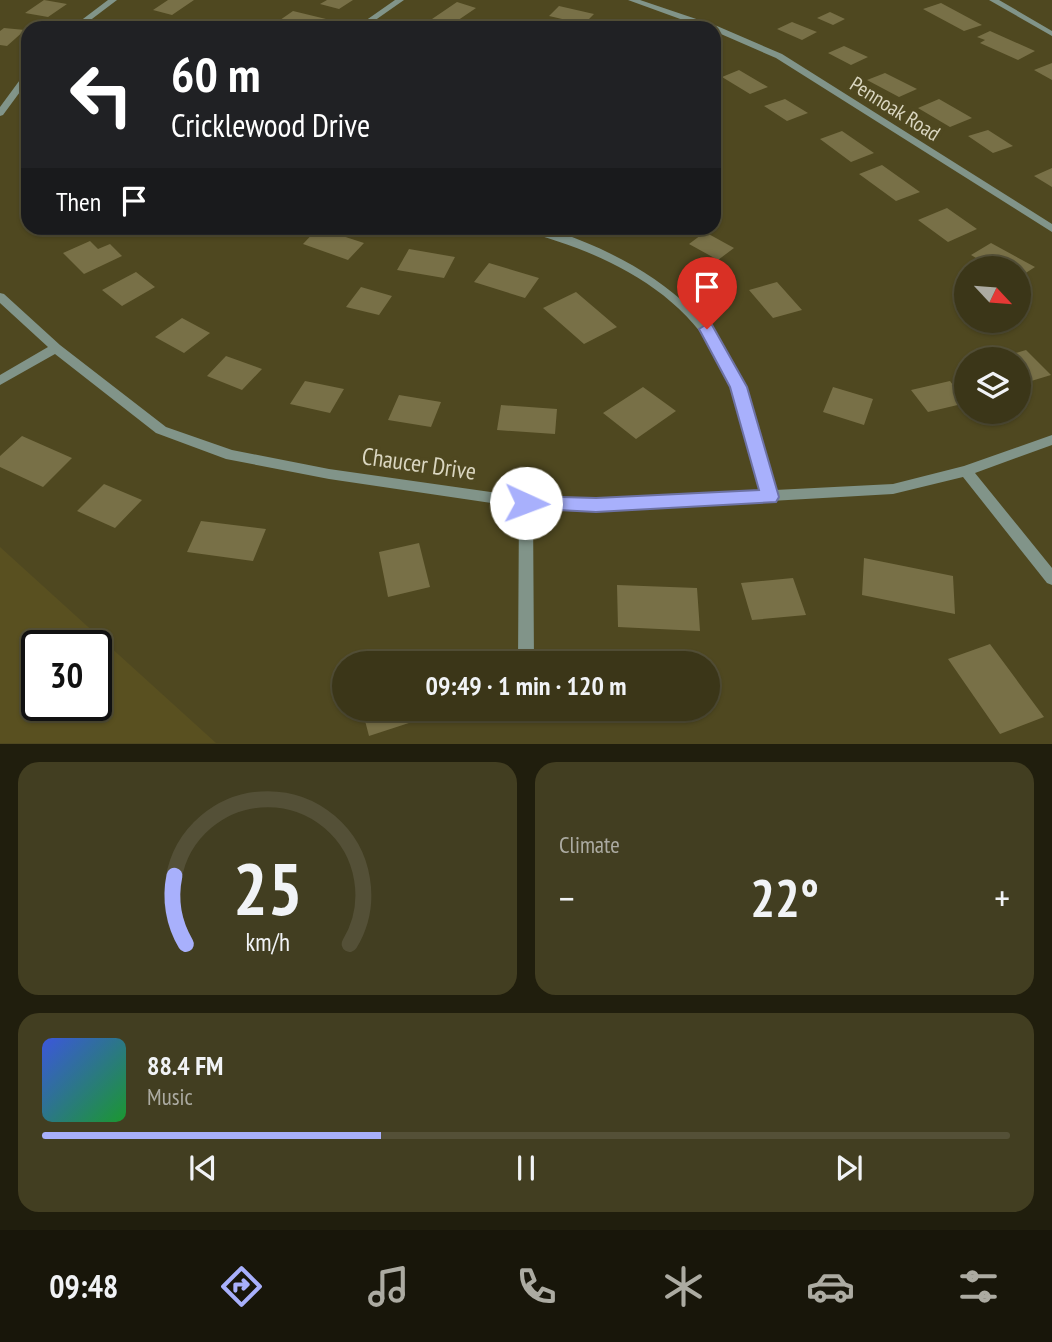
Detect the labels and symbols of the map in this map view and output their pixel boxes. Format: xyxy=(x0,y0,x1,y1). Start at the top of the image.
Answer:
street label: Pennoak Road xyxy=(845,70,945,147)
north arrow xyxy=(954,256,1031,332)
pin xyxy=(677,257,737,329)
street label: Chaucer Drive xyxy=(360,440,478,487)
position arrow xyxy=(489,466,563,540)
speed limit sign: 30 xyxy=(21,630,112,721)

